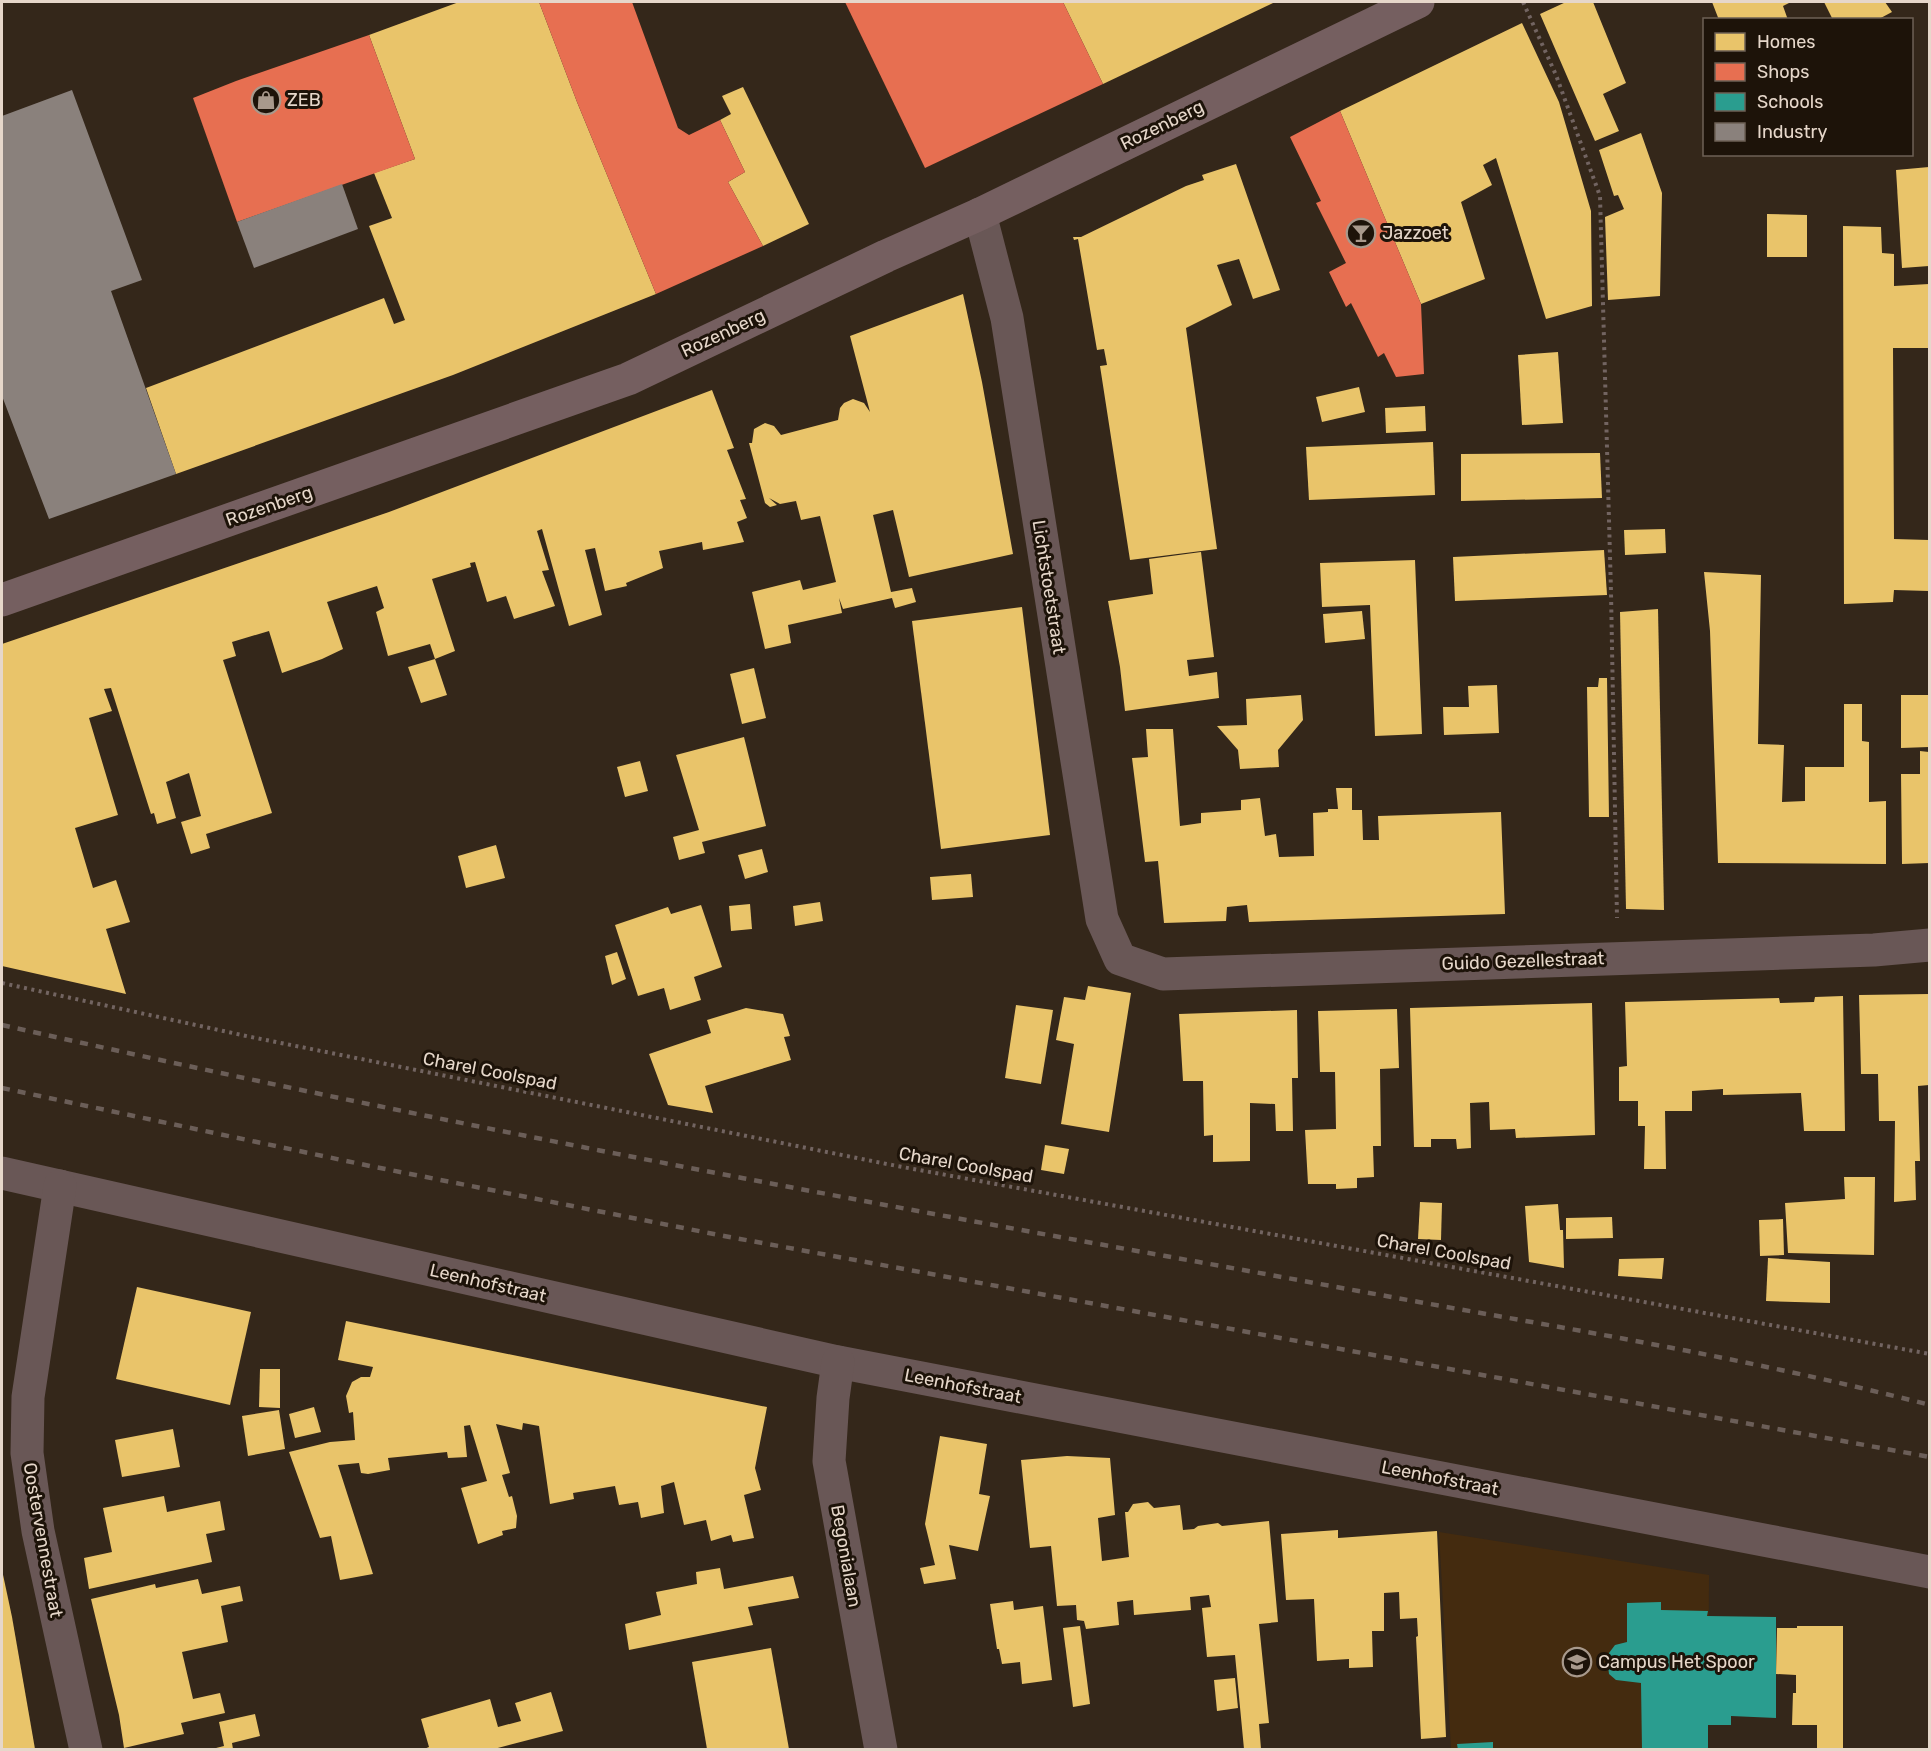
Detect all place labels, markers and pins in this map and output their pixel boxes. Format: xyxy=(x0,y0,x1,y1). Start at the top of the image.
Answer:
shop icon: ZEB xyxy=(250,84,282,116)
place label: ZEB xyxy=(287,89,321,111)
bar icon: Jazzoet xyxy=(1345,217,1377,249)
place label: Jazzoet xyxy=(1382,222,1449,244)
school or university icon: Campus Het Spoor xyxy=(1561,1646,1593,1678)
place label: Campus Het Spoor xyxy=(1598,1651,1755,1673)

